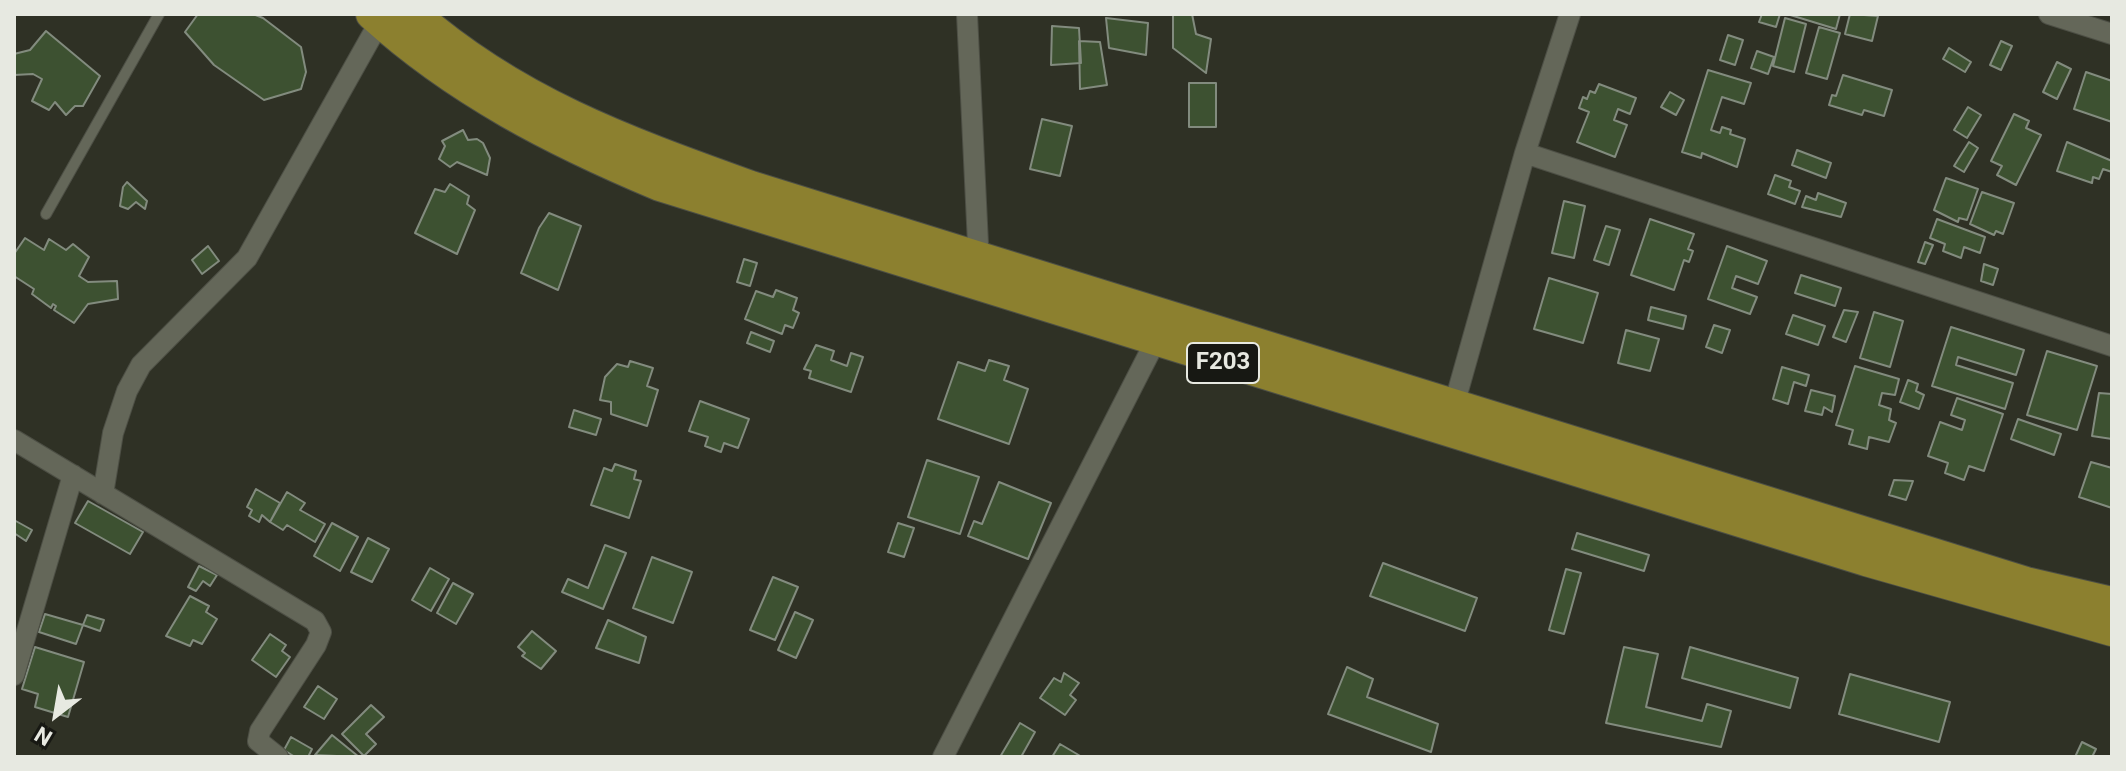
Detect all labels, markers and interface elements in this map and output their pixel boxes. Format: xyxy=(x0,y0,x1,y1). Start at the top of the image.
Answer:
road number: F203 xyxy=(1187,343,1259,383)
north arrow xyxy=(16,675,96,755)
text: N xyxy=(30,721,56,751)

